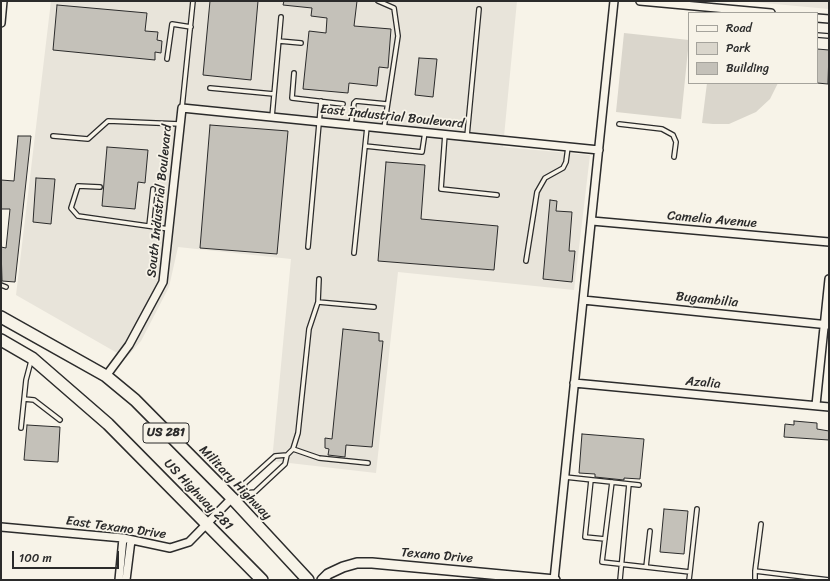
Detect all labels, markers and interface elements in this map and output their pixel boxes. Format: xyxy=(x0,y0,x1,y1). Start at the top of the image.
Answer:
legend xyxy=(688,12,818,84)
text: Road xyxy=(726,17,752,39)
text: Park xyxy=(726,37,751,59)
text: Building xyxy=(726,57,769,79)
street label: East Industrial Boulevard xyxy=(319,102,465,132)
street label: South Industrial Boulevard xyxy=(144,124,176,278)
street label: Camelia Avenue xyxy=(666,208,758,232)
street label: Bugambilia xyxy=(675,289,739,311)
street label: Azalia xyxy=(685,374,721,392)
road number: US 281 xyxy=(143,423,189,443)
street label: Military Highway xyxy=(195,442,275,524)
street label: US Highway 281 xyxy=(160,456,236,534)
street label: East Texano Drive xyxy=(65,513,167,543)
scale bar xyxy=(14,543,121,569)
street label: Texano Drive xyxy=(400,545,474,567)
text: 100 m xyxy=(19,547,52,569)

